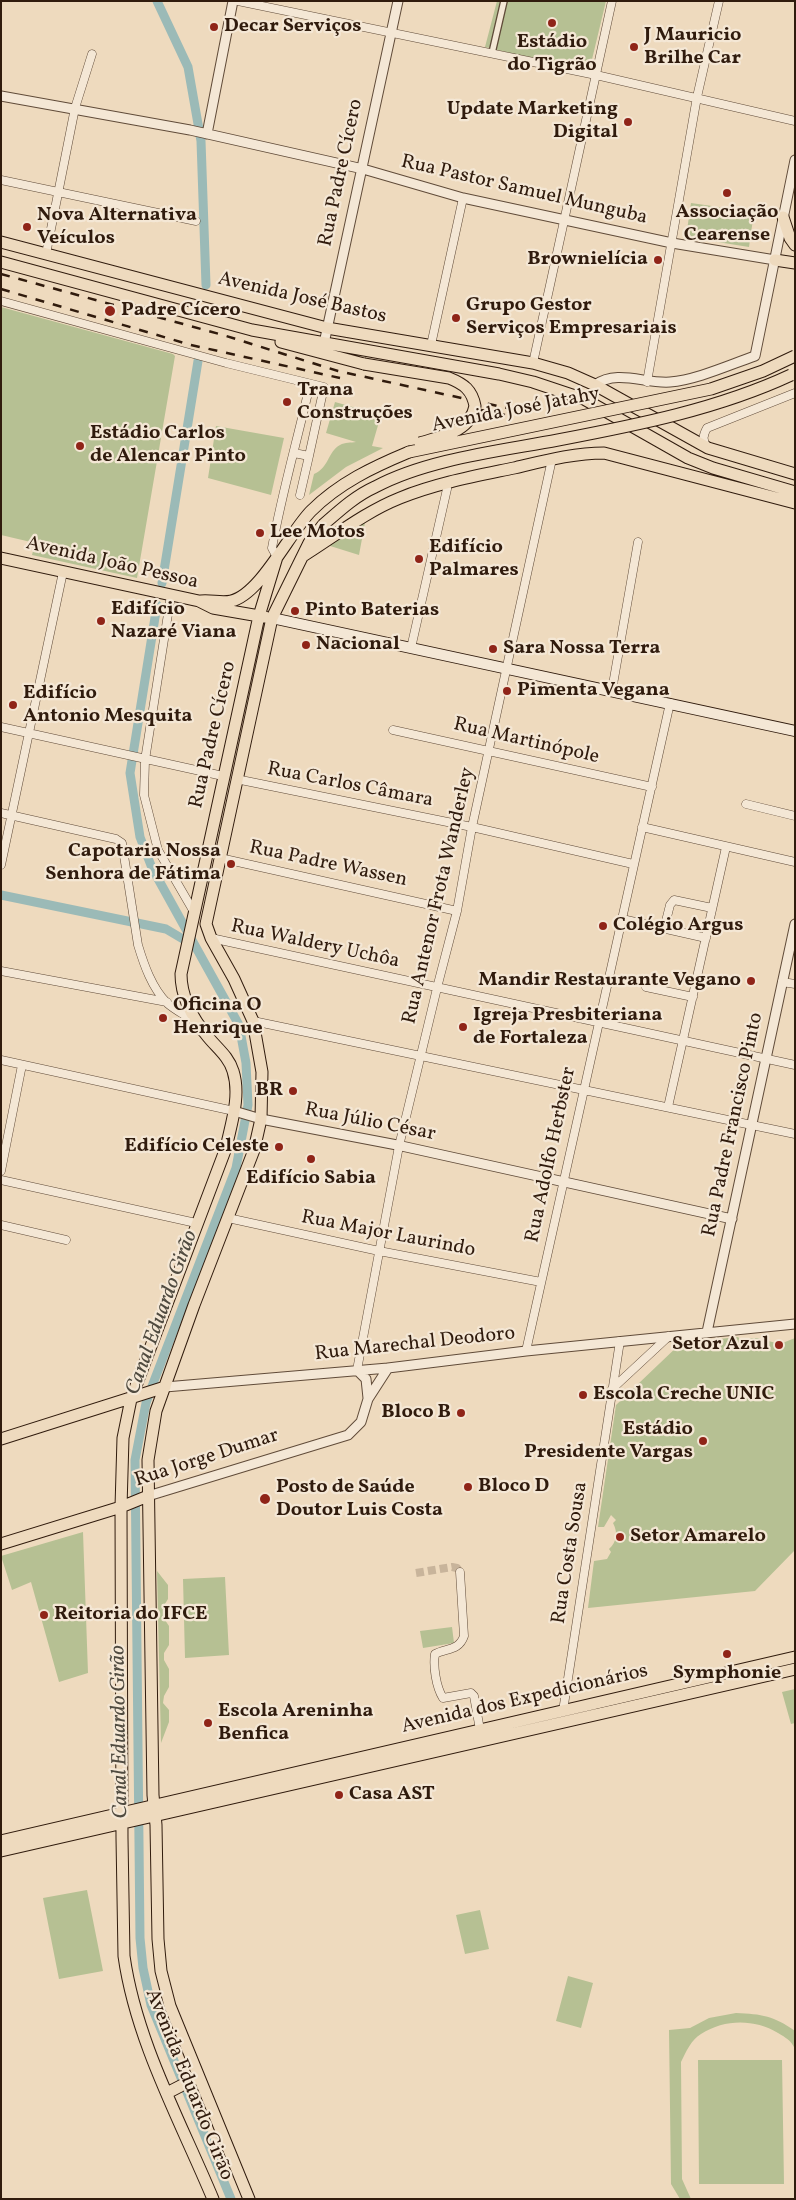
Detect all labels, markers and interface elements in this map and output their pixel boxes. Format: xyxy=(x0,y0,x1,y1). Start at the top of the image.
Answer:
place label: Decar Serviços xyxy=(224,15,361,39)
marker: Estádio do Tigrão xyxy=(546,17,558,29)
marker: Decar Serviços xyxy=(208,21,220,33)
place label: J Mauricio Brilhe Car xyxy=(644,24,741,71)
place label: Estádio do Tigrão xyxy=(507,31,597,78)
marker: J Mauricio Brilhe Car xyxy=(628,41,640,53)
street label: Rua Padre Cícero xyxy=(315,97,369,249)
place label: Update Marketing Digital xyxy=(447,98,618,145)
marker: Update Marketing Digital xyxy=(622,116,634,128)
street label: Rua Pastor Samuel Munguba xyxy=(398,151,650,231)
marker: Associação Cearense xyxy=(721,187,733,199)
place label: Associação Cearense xyxy=(675,201,779,248)
place label: Nova Alternativa Veículos xyxy=(37,204,197,251)
marker: Nova Alternativa Veículos xyxy=(21,221,33,233)
place label: Brownielícia xyxy=(527,248,648,272)
marker: Brownielícia xyxy=(652,254,664,266)
street label: Avenida José Bastos xyxy=(215,268,389,330)
place label: Grupo Gestor Serviços Empresariais xyxy=(466,294,677,341)
place label: Padre Cícero xyxy=(121,299,241,323)
marker: Padre Cícero xyxy=(103,304,117,318)
marker: Grupo Gestor Serviços Empresariais xyxy=(450,312,462,324)
place label: Trana Construções xyxy=(297,379,413,426)
street label: Avenida José Jatahy xyxy=(430,383,602,439)
marker: Trana Construções xyxy=(281,396,293,408)
place label: Estádio Carlos de Alencar Pinto xyxy=(90,422,246,469)
marker: Estádio Carlos de Alencar Pinto xyxy=(74,440,86,452)
place label: Lee Motos xyxy=(270,521,365,545)
marker: Lee Motos xyxy=(254,527,266,539)
street label: Avenida João Pessoa xyxy=(23,532,201,596)
place label: Edifício Palmares xyxy=(429,536,519,583)
marker: Edifício Palmares xyxy=(413,553,425,565)
place label: Edifício Nazaré Viana xyxy=(111,598,236,645)
place label: Pinto Baterias xyxy=(305,599,439,623)
marker: Pinto Baterias xyxy=(289,605,301,617)
marker: Edifício Nazaré Viana xyxy=(95,615,107,627)
place label: Nacional xyxy=(316,633,400,657)
place label: Sara Nossa Terra xyxy=(503,637,660,661)
marker: Nacional xyxy=(300,639,312,651)
marker: Sara Nossa Terra xyxy=(487,643,499,655)
street label: Rua Padre Cícero xyxy=(185,659,243,811)
place label: Pimenta Vegana xyxy=(517,679,670,703)
place label: Edifício Antonio Mesquita xyxy=(23,682,192,729)
marker: Pimenta Vegana xyxy=(501,685,513,697)
marker: Edifício Antonio Mesquita xyxy=(7,699,19,711)
street label: Rua Martinópole xyxy=(451,714,601,770)
street label: Rua Carlos Câmara xyxy=(265,758,435,814)
street label: Rua Antenor Frota Wanderley xyxy=(399,765,481,1027)
street label: Rua Padre Wassen xyxy=(247,837,409,893)
place label: Capotaria Nossa Senhora de Fátima xyxy=(45,840,221,887)
marker: Capotaria Nossa Senhora de Fátima xyxy=(225,858,237,870)
place label: Colégio Argus xyxy=(613,914,743,938)
street label: Rua Waldery Uchôa xyxy=(228,915,402,975)
marker: Colégio Argus xyxy=(597,920,609,932)
place label: Mandir Restaurante Vegano xyxy=(478,969,741,993)
marker: Mandir Restaurante Vegano xyxy=(745,975,757,987)
place label: Oficina O Henrique xyxy=(173,994,263,1041)
place label: Igreja Presbiteriana de Fortaleza xyxy=(473,1004,662,1051)
street label: Rua Padre Francisco Pinto xyxy=(698,1011,770,1239)
marker: Oficina O Henrique xyxy=(157,1012,169,1024)
marker: Igreja Presbiteriana de Fortaleza xyxy=(457,1021,469,1033)
street label: Rua Adolfo Herbster xyxy=(522,1065,582,1245)
place label: BR xyxy=(256,1079,283,1103)
marker: BR xyxy=(287,1085,299,1097)
street label: Rua Júlio César xyxy=(303,1099,437,1147)
place label: Edifício Celeste xyxy=(124,1135,269,1159)
marker: Edifício Celeste xyxy=(273,1141,285,1153)
marker: Edifício Sabia xyxy=(305,1153,317,1165)
place label: Edifício Sabia xyxy=(246,1167,376,1191)
street label: Rua Major Laurindo xyxy=(299,1206,477,1264)
water label: Canal Eduardo Girão xyxy=(122,1227,204,1399)
street label: Rua Marechal Deodoro xyxy=(314,1323,516,1367)
place label: Setor Azul xyxy=(672,1333,769,1357)
marker: Setor Azul xyxy=(773,1339,785,1351)
place label: Escola Creche UNIC xyxy=(593,1383,774,1407)
marker: Escola Creche UNIC xyxy=(577,1389,589,1401)
place label: Bloco B xyxy=(381,1401,451,1425)
marker: Bloco B xyxy=(455,1407,467,1419)
place label: Estádio Presidente Vargas xyxy=(524,1418,693,1465)
street label: Rua Jorge Dumar xyxy=(132,1424,282,1494)
marker: Estádio Presidente Vargas xyxy=(697,1435,709,1447)
place label: Bloco D xyxy=(478,1475,549,1499)
place label: Posto de Saúde Doutor Luis Costa xyxy=(276,1476,443,1523)
street label: Rua Costa Sousa xyxy=(548,1480,594,1626)
marker: Bloco D xyxy=(462,1481,474,1493)
marker: Posto de Saúde Doutor Luis Costa xyxy=(258,1492,272,1506)
place label: Setor Amarelo xyxy=(630,1525,766,1549)
marker: Setor Amarelo xyxy=(614,1531,626,1543)
place label: Reitoria do IFCE xyxy=(54,1603,208,1627)
marker: Reitoria do IFCE xyxy=(38,1609,50,1621)
water label: Canal Eduardo Girão xyxy=(107,1645,135,1819)
marker: Symphonie xyxy=(721,1648,733,1660)
street label: Avenida dos Expedicionários xyxy=(399,1660,651,1740)
place label: Symphonie xyxy=(673,1662,781,1686)
place label: Escola Areninha Benfica xyxy=(218,1700,373,1747)
marker: Escola Areninha Benfica xyxy=(202,1717,214,1729)
place label: Casa AST xyxy=(349,1783,435,1807)
marker: Casa AST xyxy=(333,1789,345,1801)
street label: Avenida Eduardo Girão xyxy=(139,1986,237,2184)

